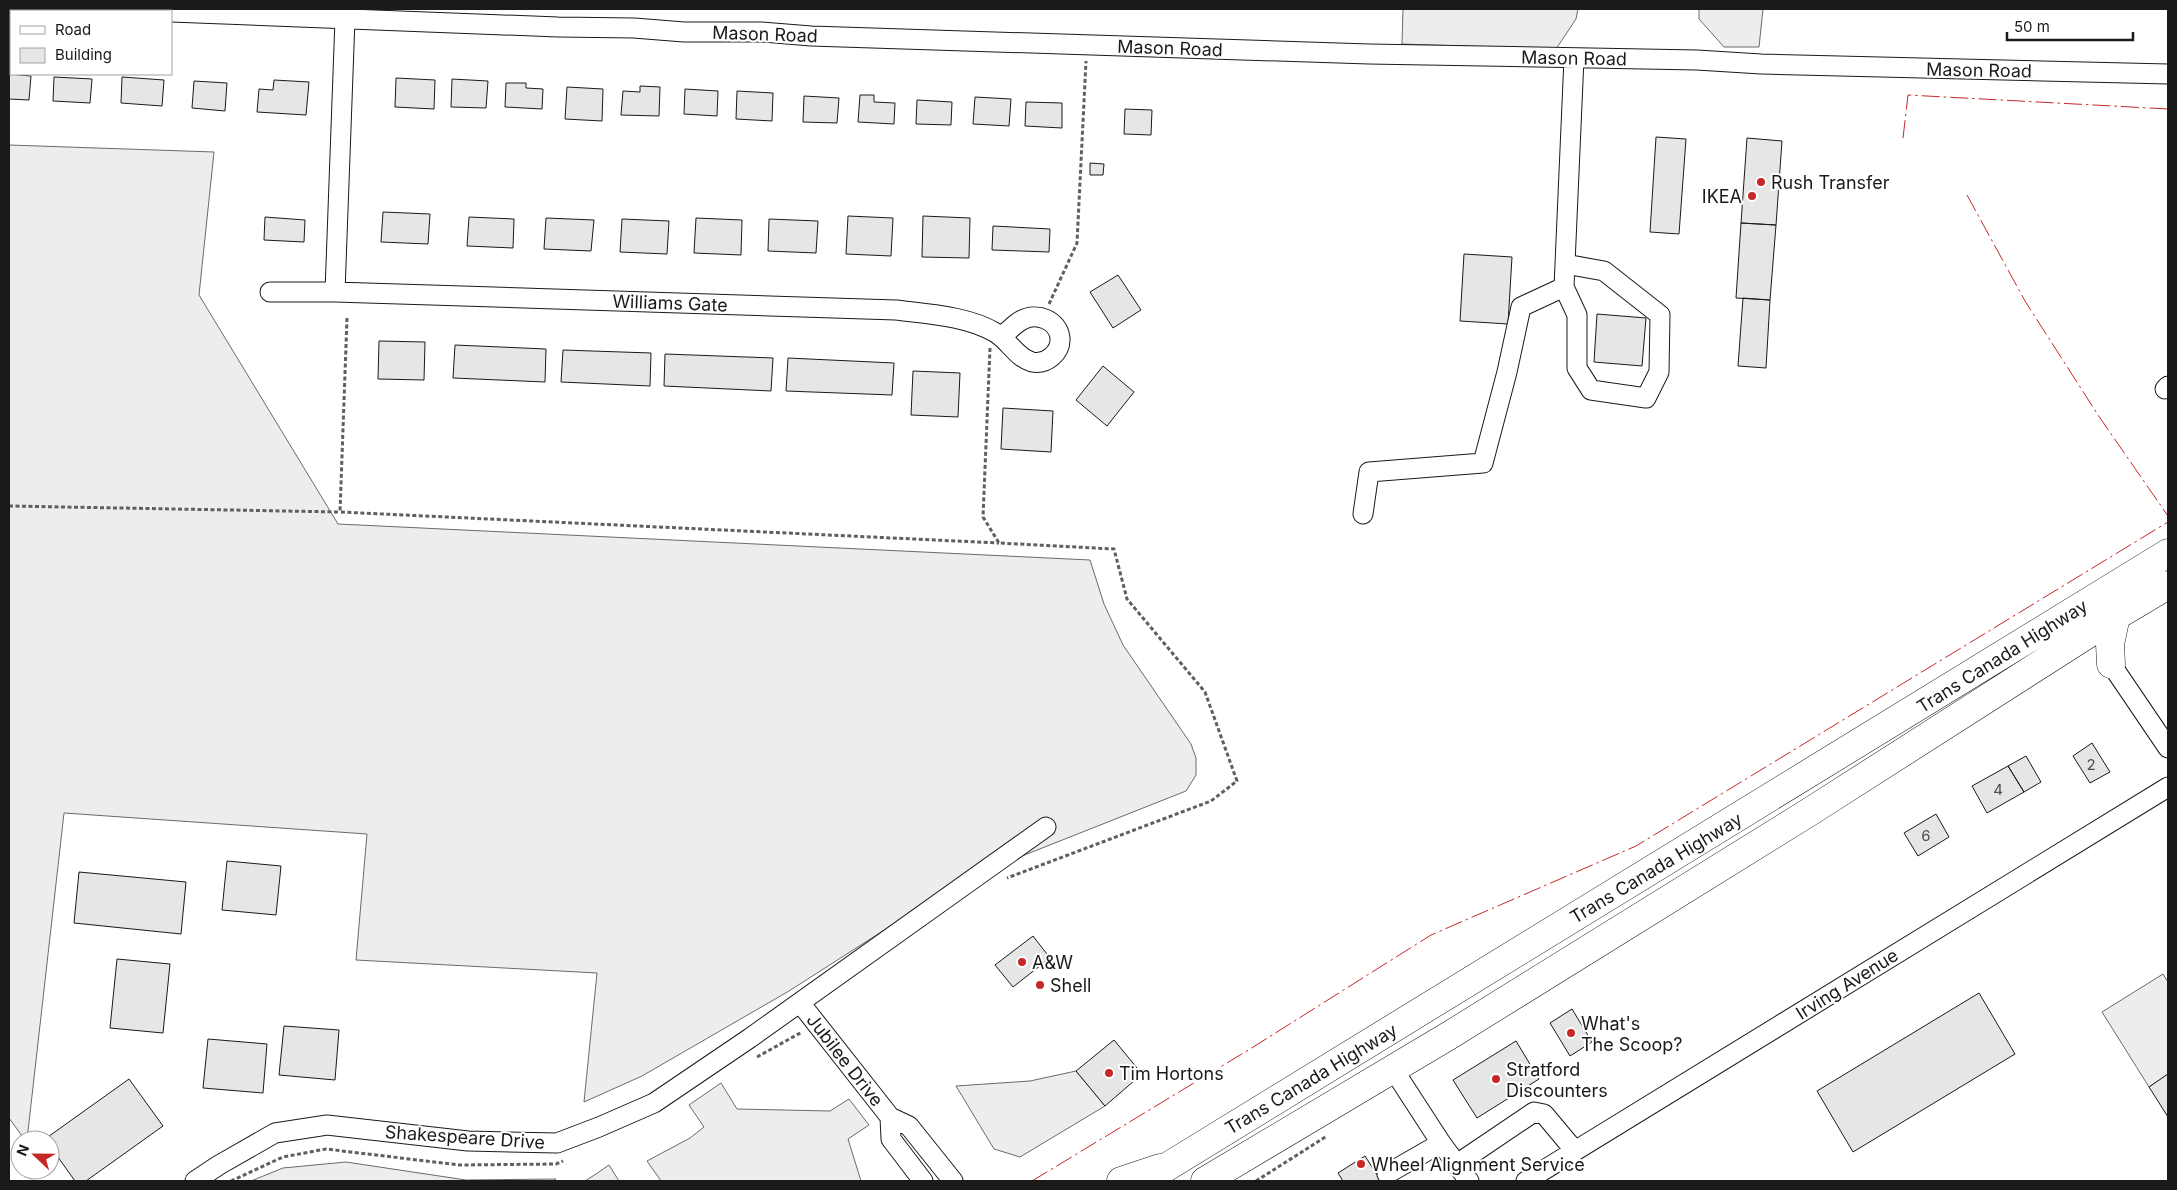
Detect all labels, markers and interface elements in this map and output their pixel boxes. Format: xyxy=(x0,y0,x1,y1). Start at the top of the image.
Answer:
legend xyxy=(10,10,172,75)
scale bar xyxy=(2007,10,2133,42)
text: 50 m xyxy=(2014,17,2050,36)
text: Road xyxy=(55,20,91,39)
street label: Mason Road xyxy=(712,22,818,46)
street label: Mason Road xyxy=(1117,36,1223,60)
text: Building xyxy=(55,45,112,64)
street label: Mason Road xyxy=(1521,47,1627,69)
street label: Mason Road xyxy=(1926,59,2032,81)
place label: Rush Transfer xyxy=(1771,172,1890,193)
marker: Rush Transfer xyxy=(1755,176,1767,188)
place label: IKEA xyxy=(1702,186,1742,207)
marker: IKEA xyxy=(1746,190,1758,202)
street label: Williams Gate xyxy=(612,290,728,316)
street label: Trans Canada Highway xyxy=(1913,595,2091,717)
house number: 2 xyxy=(2086,755,2096,774)
house number: 4 xyxy=(1993,780,2003,799)
street label: Trans Canada Highway xyxy=(1566,808,1746,928)
house number: 6 xyxy=(1921,826,1931,845)
street label: Irving Avenue xyxy=(1792,944,1902,1024)
place label: A&W xyxy=(1032,952,1073,973)
marker: A&W xyxy=(1016,956,1028,968)
place label: Shell xyxy=(1050,975,1091,996)
marker: Shell xyxy=(1034,979,1046,991)
street label: Jubilee Drive xyxy=(802,1010,888,1110)
place label: What's The Scoop? xyxy=(1581,1013,1682,1055)
street label: Trans Canada Highway xyxy=(1221,1019,1401,1139)
marker: What's The Scoop? xyxy=(1565,1027,1577,1039)
place label: Stratford Discounters xyxy=(1506,1059,1608,1101)
place label: Tim Hortons xyxy=(1119,1063,1224,1084)
marker: Tim Hortons xyxy=(1103,1067,1115,1079)
marker: Stratford Discounters xyxy=(1490,1073,1502,1085)
street label: Shakespeare Drive xyxy=(384,1121,546,1153)
north arrow xyxy=(10,1130,60,1180)
text: N xyxy=(13,1142,32,1158)
place label: Wheel Alignment Service xyxy=(1371,1154,1585,1175)
marker: Wheel Alignment Service xyxy=(1355,1158,1367,1170)

